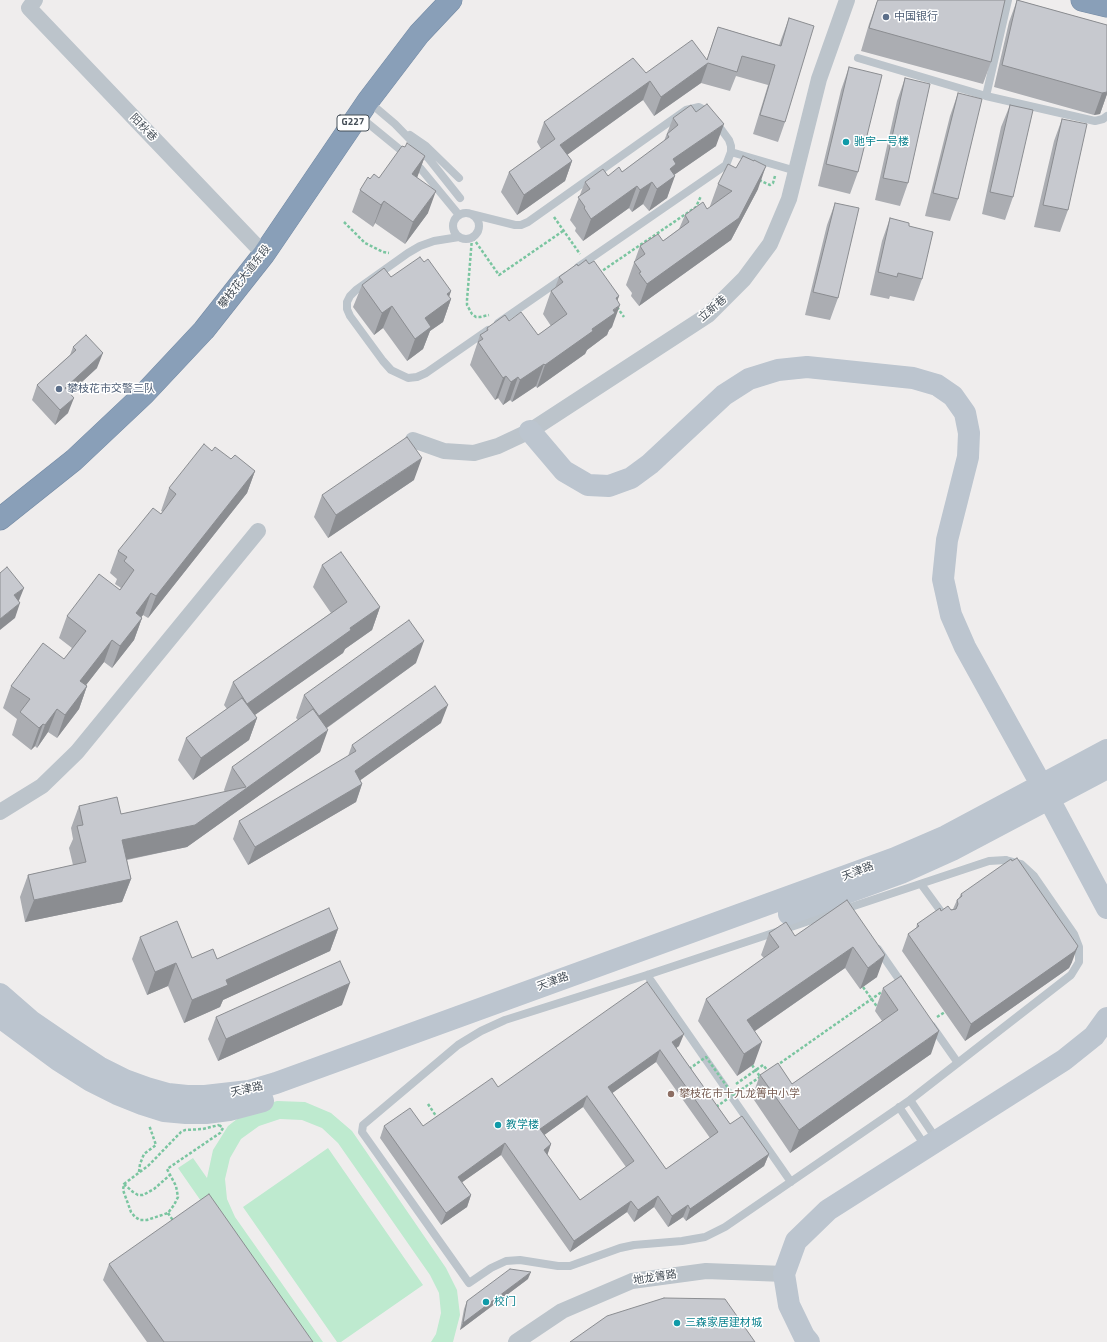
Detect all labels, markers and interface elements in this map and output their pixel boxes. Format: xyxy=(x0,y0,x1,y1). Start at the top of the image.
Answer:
place label: 中国银行 xyxy=(894,10,938,24)
marker: 中国银行 xyxy=(881,12,891,22)
street label: 阳秋巷 xyxy=(127,112,159,144)
road number: G227 xyxy=(337,115,369,131)
place label: 驰宇一号楼 xyxy=(854,135,909,149)
marker: 驰宇一号楼 xyxy=(841,137,851,147)
street label: 攀枝花大道东段 xyxy=(216,243,274,311)
street label: 立新巷 xyxy=(696,293,730,325)
place label: 攀枝花市交警三队 xyxy=(67,382,155,396)
marker: 攀枝花市交警三队 xyxy=(54,384,64,394)
street label: 天津路 xyxy=(840,860,876,884)
street label: 天津路 xyxy=(535,970,571,994)
street label: 天津路 xyxy=(229,1080,265,1100)
place label: 攀枝花市十九龙箐中小学 xyxy=(679,1087,800,1101)
marker: 攀枝花市十九龙箐中小学 xyxy=(666,1089,676,1099)
place label: 教学楼 xyxy=(506,1118,539,1132)
marker: 教学楼 xyxy=(493,1120,503,1130)
street label: 地龙箐路 xyxy=(632,1268,678,1288)
place label: 校门 xyxy=(494,1295,516,1309)
marker: 校门 xyxy=(481,1297,491,1307)
place label: 三森家居建材城 xyxy=(685,1316,762,1330)
marker: 三森家居建材城 xyxy=(672,1318,682,1328)

